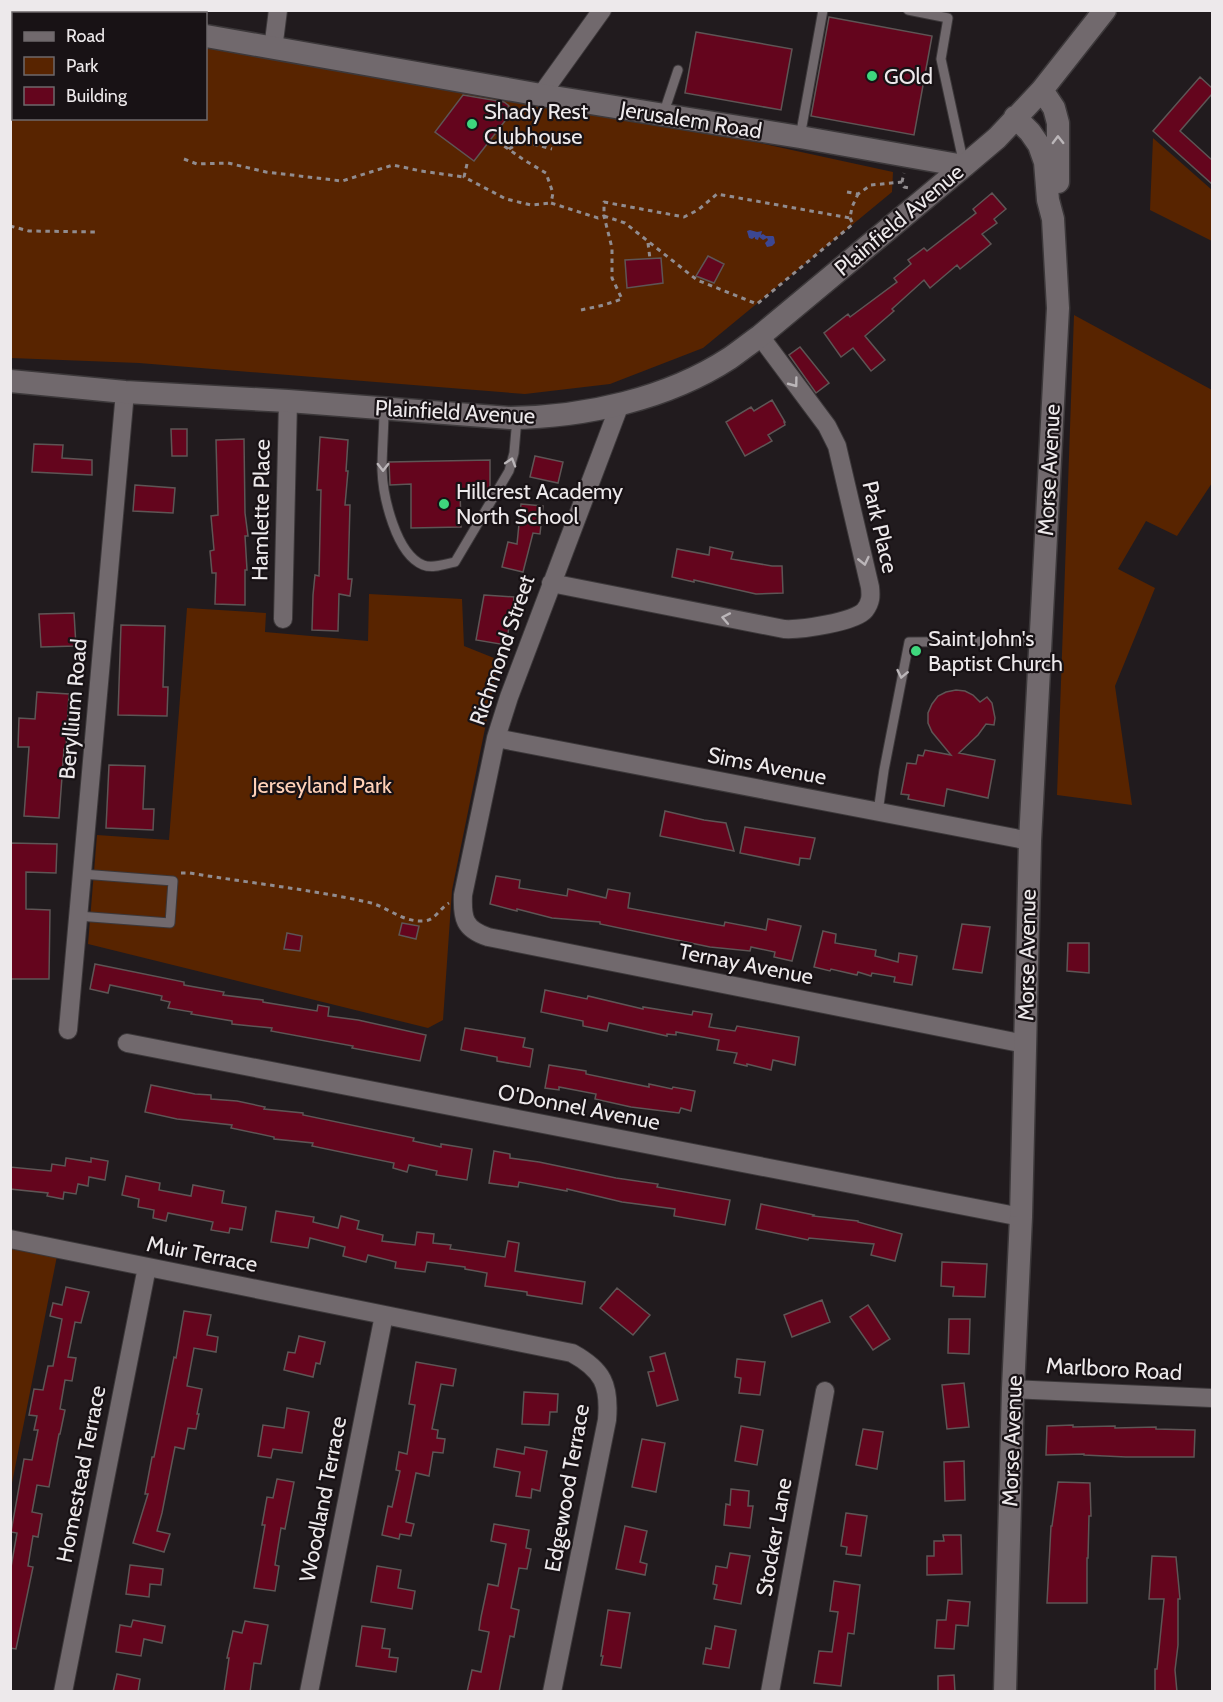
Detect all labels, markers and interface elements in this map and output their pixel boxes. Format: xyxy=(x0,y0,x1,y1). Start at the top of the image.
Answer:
legend xyxy=(12,12,207,120)
text: Road xyxy=(66,25,105,47)
text: Park xyxy=(66,55,99,77)
place label: GOld xyxy=(884,63,933,90)
marker: GOld xyxy=(865,69,879,83)
text: Building xyxy=(66,85,128,107)
street label: Jerusalem Road xyxy=(617,95,764,145)
place label: Shady Rest Clubhouse xyxy=(484,98,589,150)
marker: Shady Rest Clubhouse xyxy=(465,117,479,131)
one-way arrow xyxy=(1052,136,1064,145)
street label: Plainfield Avenue xyxy=(829,158,969,282)
one-way arrow xyxy=(787,376,798,387)
street label: Plainfield Avenue xyxy=(374,394,536,430)
street label: Morse Avenue xyxy=(1032,404,1066,536)
street label: Hamlette Place xyxy=(246,439,276,581)
one-way arrow xyxy=(504,457,516,468)
one-way arrow xyxy=(377,463,389,472)
place label: Hillcrest Academy North School xyxy=(456,478,623,530)
street label: Park Place xyxy=(856,478,904,576)
marker: Hillcrest Academy North School xyxy=(437,497,451,511)
one-way arrow xyxy=(857,556,870,566)
street label: Richmond Street xyxy=(464,571,541,729)
one-way arrow xyxy=(721,612,731,625)
place label: Saint John's Baptist Church xyxy=(928,625,1063,677)
street label: Beryllium Road xyxy=(53,638,93,780)
marker: Saint John's Baptist Church xyxy=(909,644,923,658)
one-way arrow xyxy=(897,668,910,678)
street label: Sims Avenue xyxy=(705,741,829,791)
park label: Jerseyland Park xyxy=(251,772,392,799)
street label: Morse Avenue xyxy=(1012,889,1042,1021)
street label: Ternay Avenue xyxy=(676,938,816,990)
street label: O'Donnel Avenue xyxy=(496,1078,662,1136)
street label: Muir Terrace xyxy=(144,1230,260,1278)
street label: Marlboro Road xyxy=(1045,1352,1183,1386)
street label: Morse Avenue xyxy=(996,1375,1028,1507)
street label: Homestead Terrace xyxy=(51,1383,111,1565)
street label: Edgewood Terrace xyxy=(539,1402,595,1574)
street label: Woodland Terrace xyxy=(294,1414,352,1584)
street label: Stocker Lane xyxy=(750,1476,798,1598)

